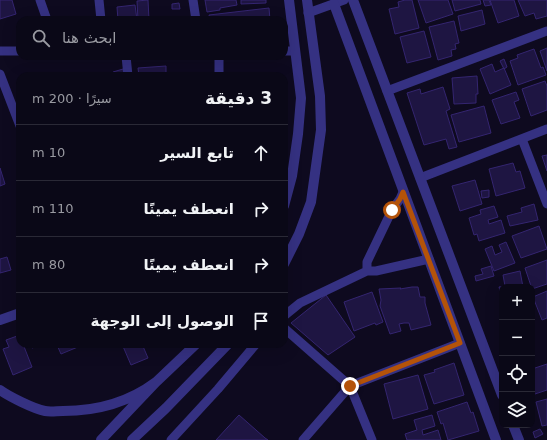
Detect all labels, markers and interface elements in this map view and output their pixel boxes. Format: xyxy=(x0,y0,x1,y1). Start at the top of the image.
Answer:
search box xyxy=(16,16,288,60)
icon: search xyxy=(30,27,52,49)
text: ابحث هنا xyxy=(62,29,117,47)
text: 3 دقيقة xyxy=(205,88,272,108)
text: سيرًا · 200 m xyxy=(32,91,112,106)
icon: ahead xyxy=(250,142,272,164)
text: تابع السير xyxy=(160,144,234,162)
text: 10 m xyxy=(32,145,65,160)
icon: right xyxy=(250,198,272,220)
text: انعطف يمينًا xyxy=(143,200,234,218)
text: 110 m xyxy=(32,201,74,216)
route start xyxy=(383,201,401,219)
icon: right xyxy=(250,254,272,276)
text: انعطف يمينًا xyxy=(143,256,234,274)
text: 80 m xyxy=(32,257,65,272)
map controls xyxy=(499,284,535,428)
button: + xyxy=(499,284,535,320)
icon: arrive xyxy=(250,310,272,332)
text: الوصول إلى الوجهة xyxy=(91,312,234,330)
button: − xyxy=(499,320,535,356)
button: locate xyxy=(499,356,535,392)
route end xyxy=(341,377,359,395)
button: layers xyxy=(499,392,535,428)

